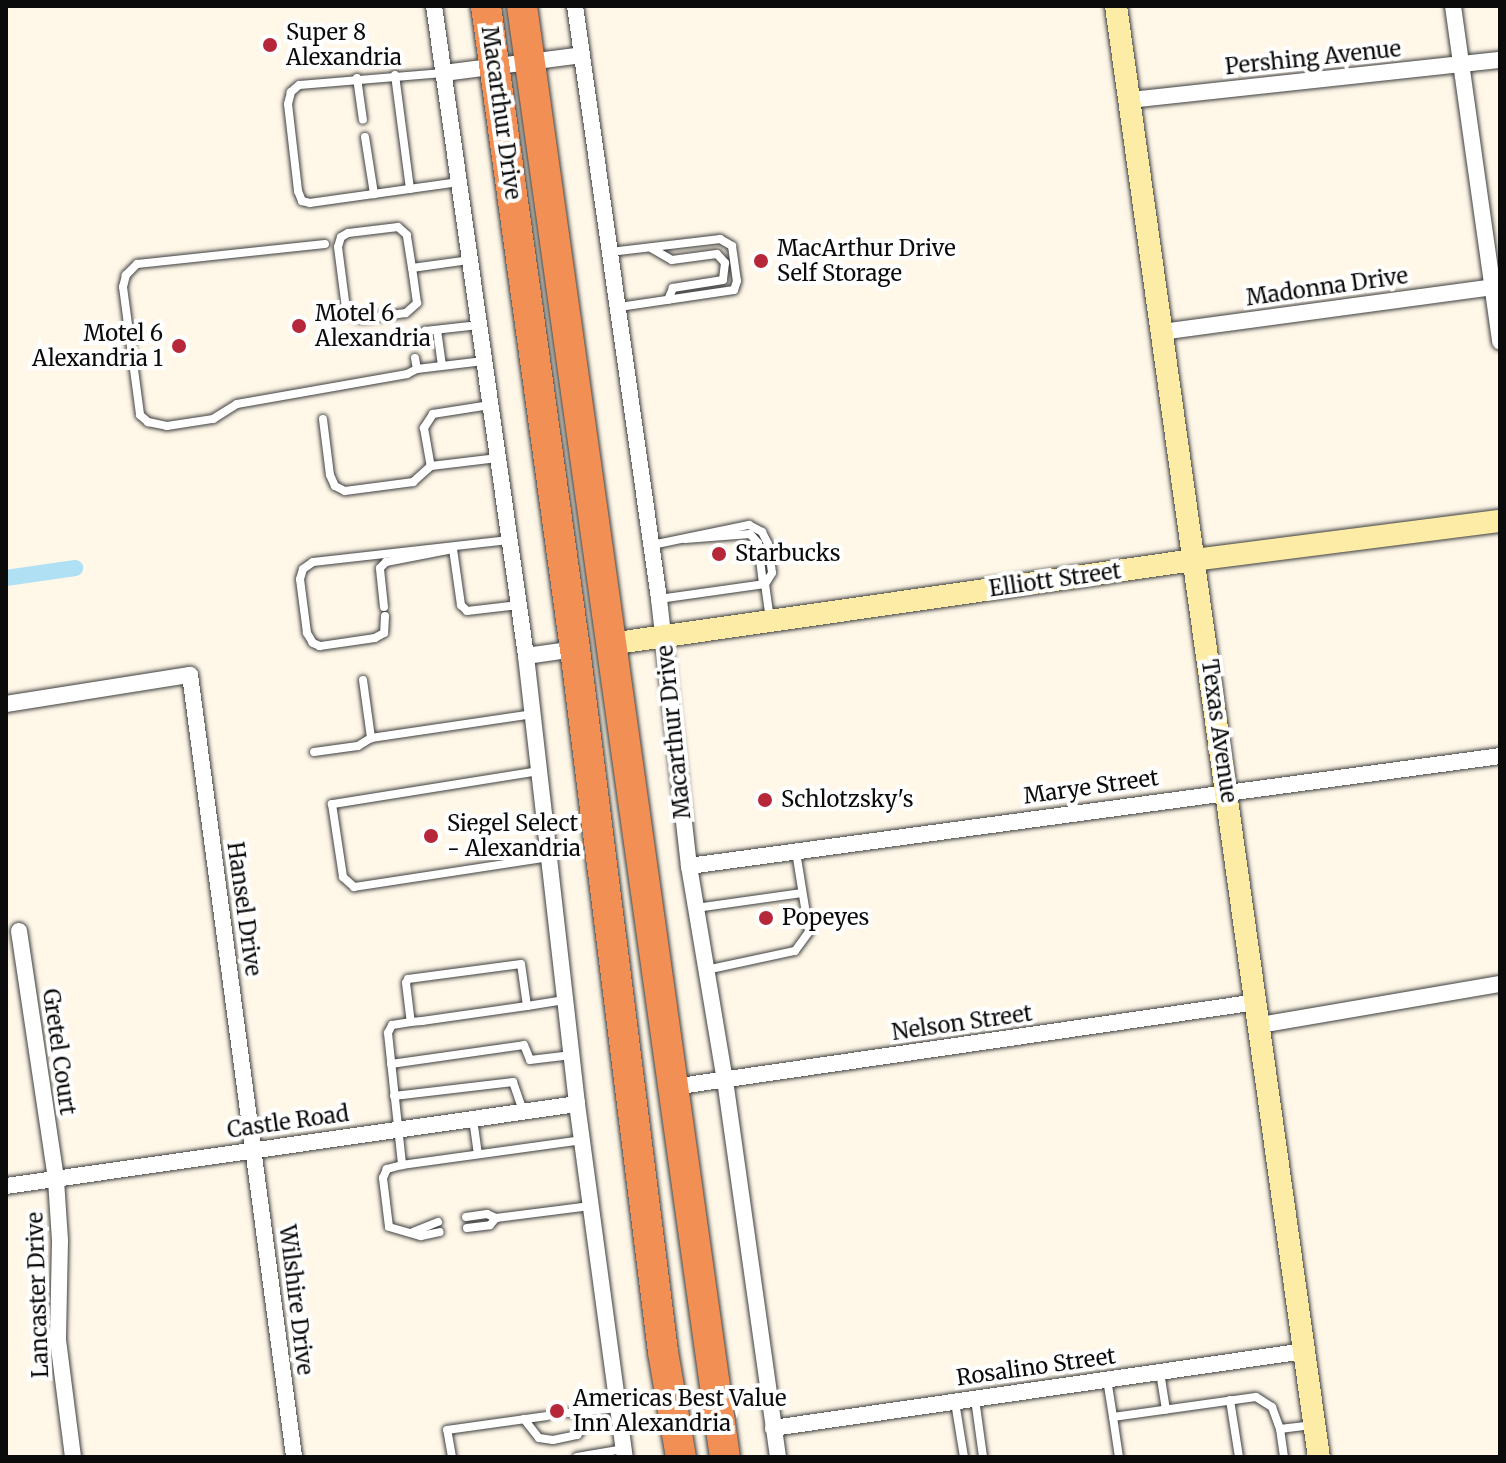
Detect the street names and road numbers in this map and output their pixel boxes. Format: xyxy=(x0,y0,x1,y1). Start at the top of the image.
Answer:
street label: Macarthur Drive xyxy=(476,25,526,201)
street label: Pershing Avenue xyxy=(1224,36,1402,80)
street label: Madonna Drive xyxy=(1244,263,1410,311)
street label: Elliott Street xyxy=(987,558,1123,602)
street label: Macarthur Drive xyxy=(652,644,696,820)
street label: Texas Avenue xyxy=(1196,658,1242,804)
street label: Marye Street xyxy=(1022,764,1160,810)
street label: Hansel Drive xyxy=(222,840,266,978)
street label: Gretel Court xyxy=(37,987,81,1117)
street label: Nelson Street xyxy=(890,1000,1034,1046)
street label: Castle Road xyxy=(225,1100,351,1144)
street label: Lancaster Drive xyxy=(22,1211,54,1379)
street label: Wilshire Drive xyxy=(274,1223,318,1377)
street label: Rosalino Street xyxy=(955,1343,1117,1391)

